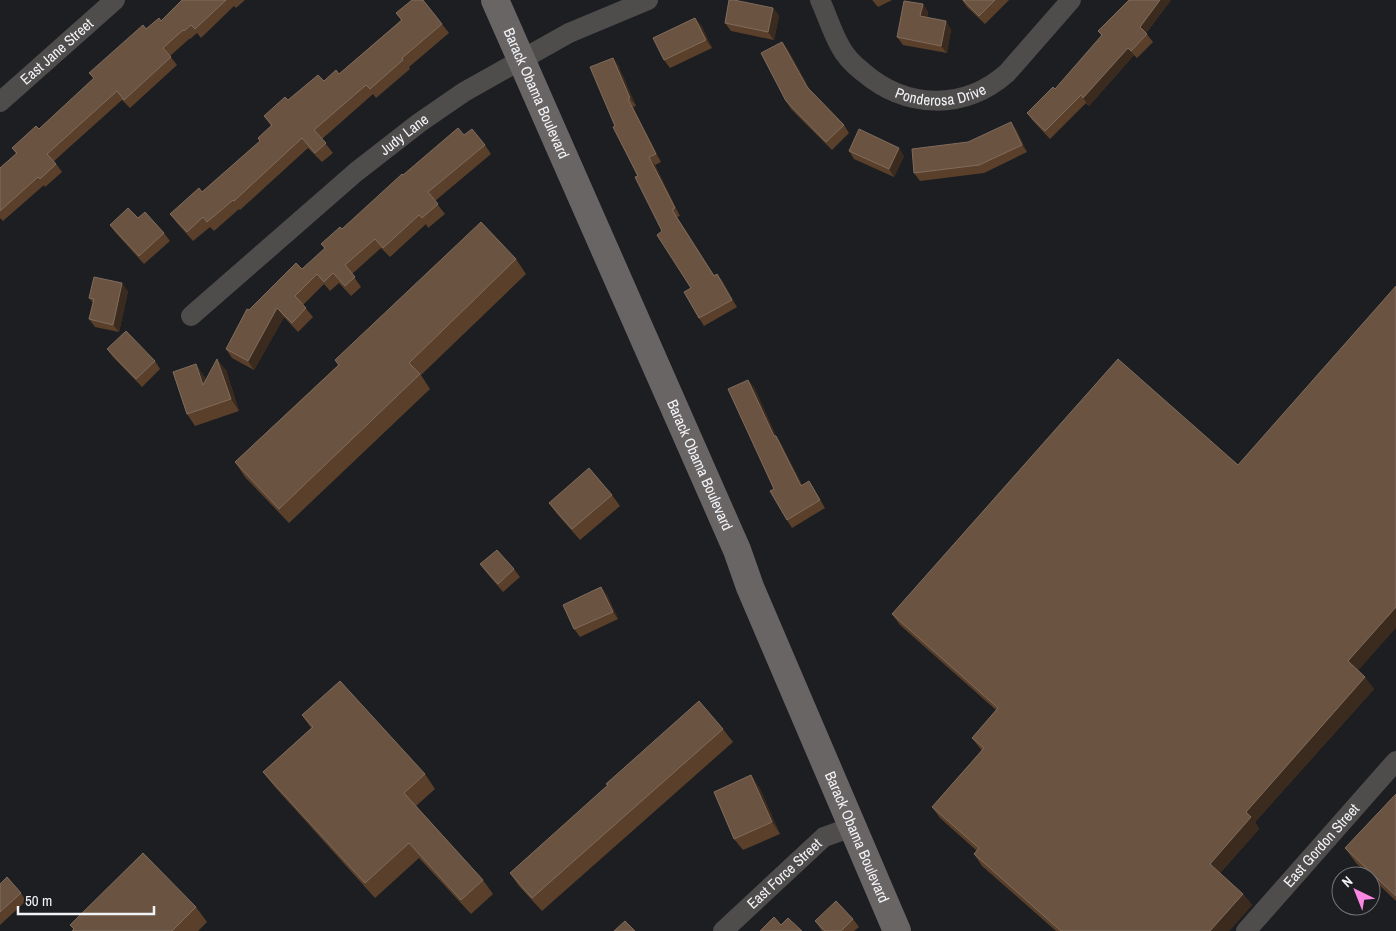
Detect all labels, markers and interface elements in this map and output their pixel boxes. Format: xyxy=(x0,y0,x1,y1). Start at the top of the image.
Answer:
street label: East Jane Street xyxy=(16,13,98,89)
street label: Barack Obama Boulevard xyxy=(499,24,575,162)
street label: Ponderosa Drive xyxy=(892,78,990,111)
street label: Judy Lane xyxy=(375,108,433,160)
street label: Barack Obama Boulevard xyxy=(662,396,738,534)
street label: Barack Obama Boulevard xyxy=(820,768,895,906)
street label: East Gordon Street xyxy=(1278,798,1364,892)
street label: East Force Street xyxy=(742,833,827,914)
north arrow xyxy=(1331,866,1381,916)
text: N xyxy=(1338,872,1356,891)
scale bar xyxy=(18,884,154,916)
text: 50 m xyxy=(25,890,52,911)

